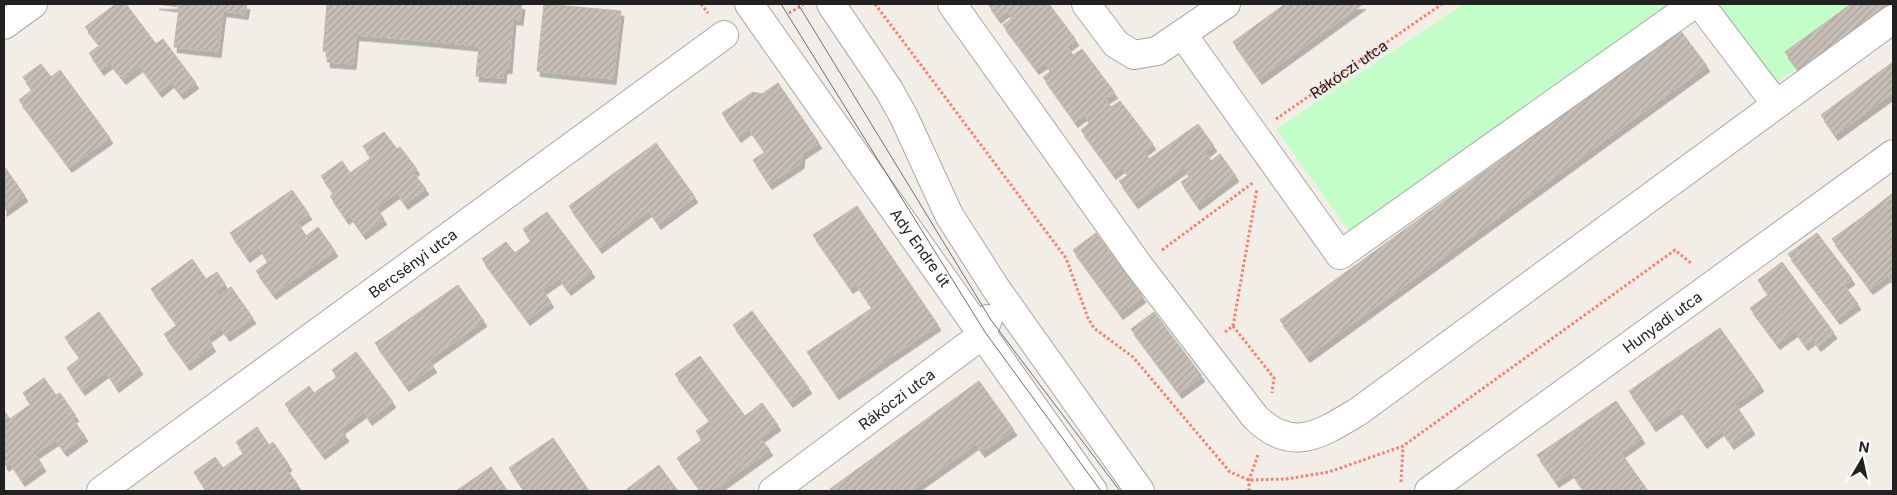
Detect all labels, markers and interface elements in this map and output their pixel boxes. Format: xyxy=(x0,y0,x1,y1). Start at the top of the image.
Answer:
street label: Rákóczi utca xyxy=(1306,35,1391,102)
street label: Ady Endre út xyxy=(887,205,955,290)
street label: Bercsényi utca xyxy=(365,224,460,302)
street label: Hunyadi utca xyxy=(1619,287,1705,357)
street label: Rákóczi utca xyxy=(855,364,938,433)
north arrow xyxy=(1837,435,1887,485)
text: N xyxy=(1858,437,1871,456)

